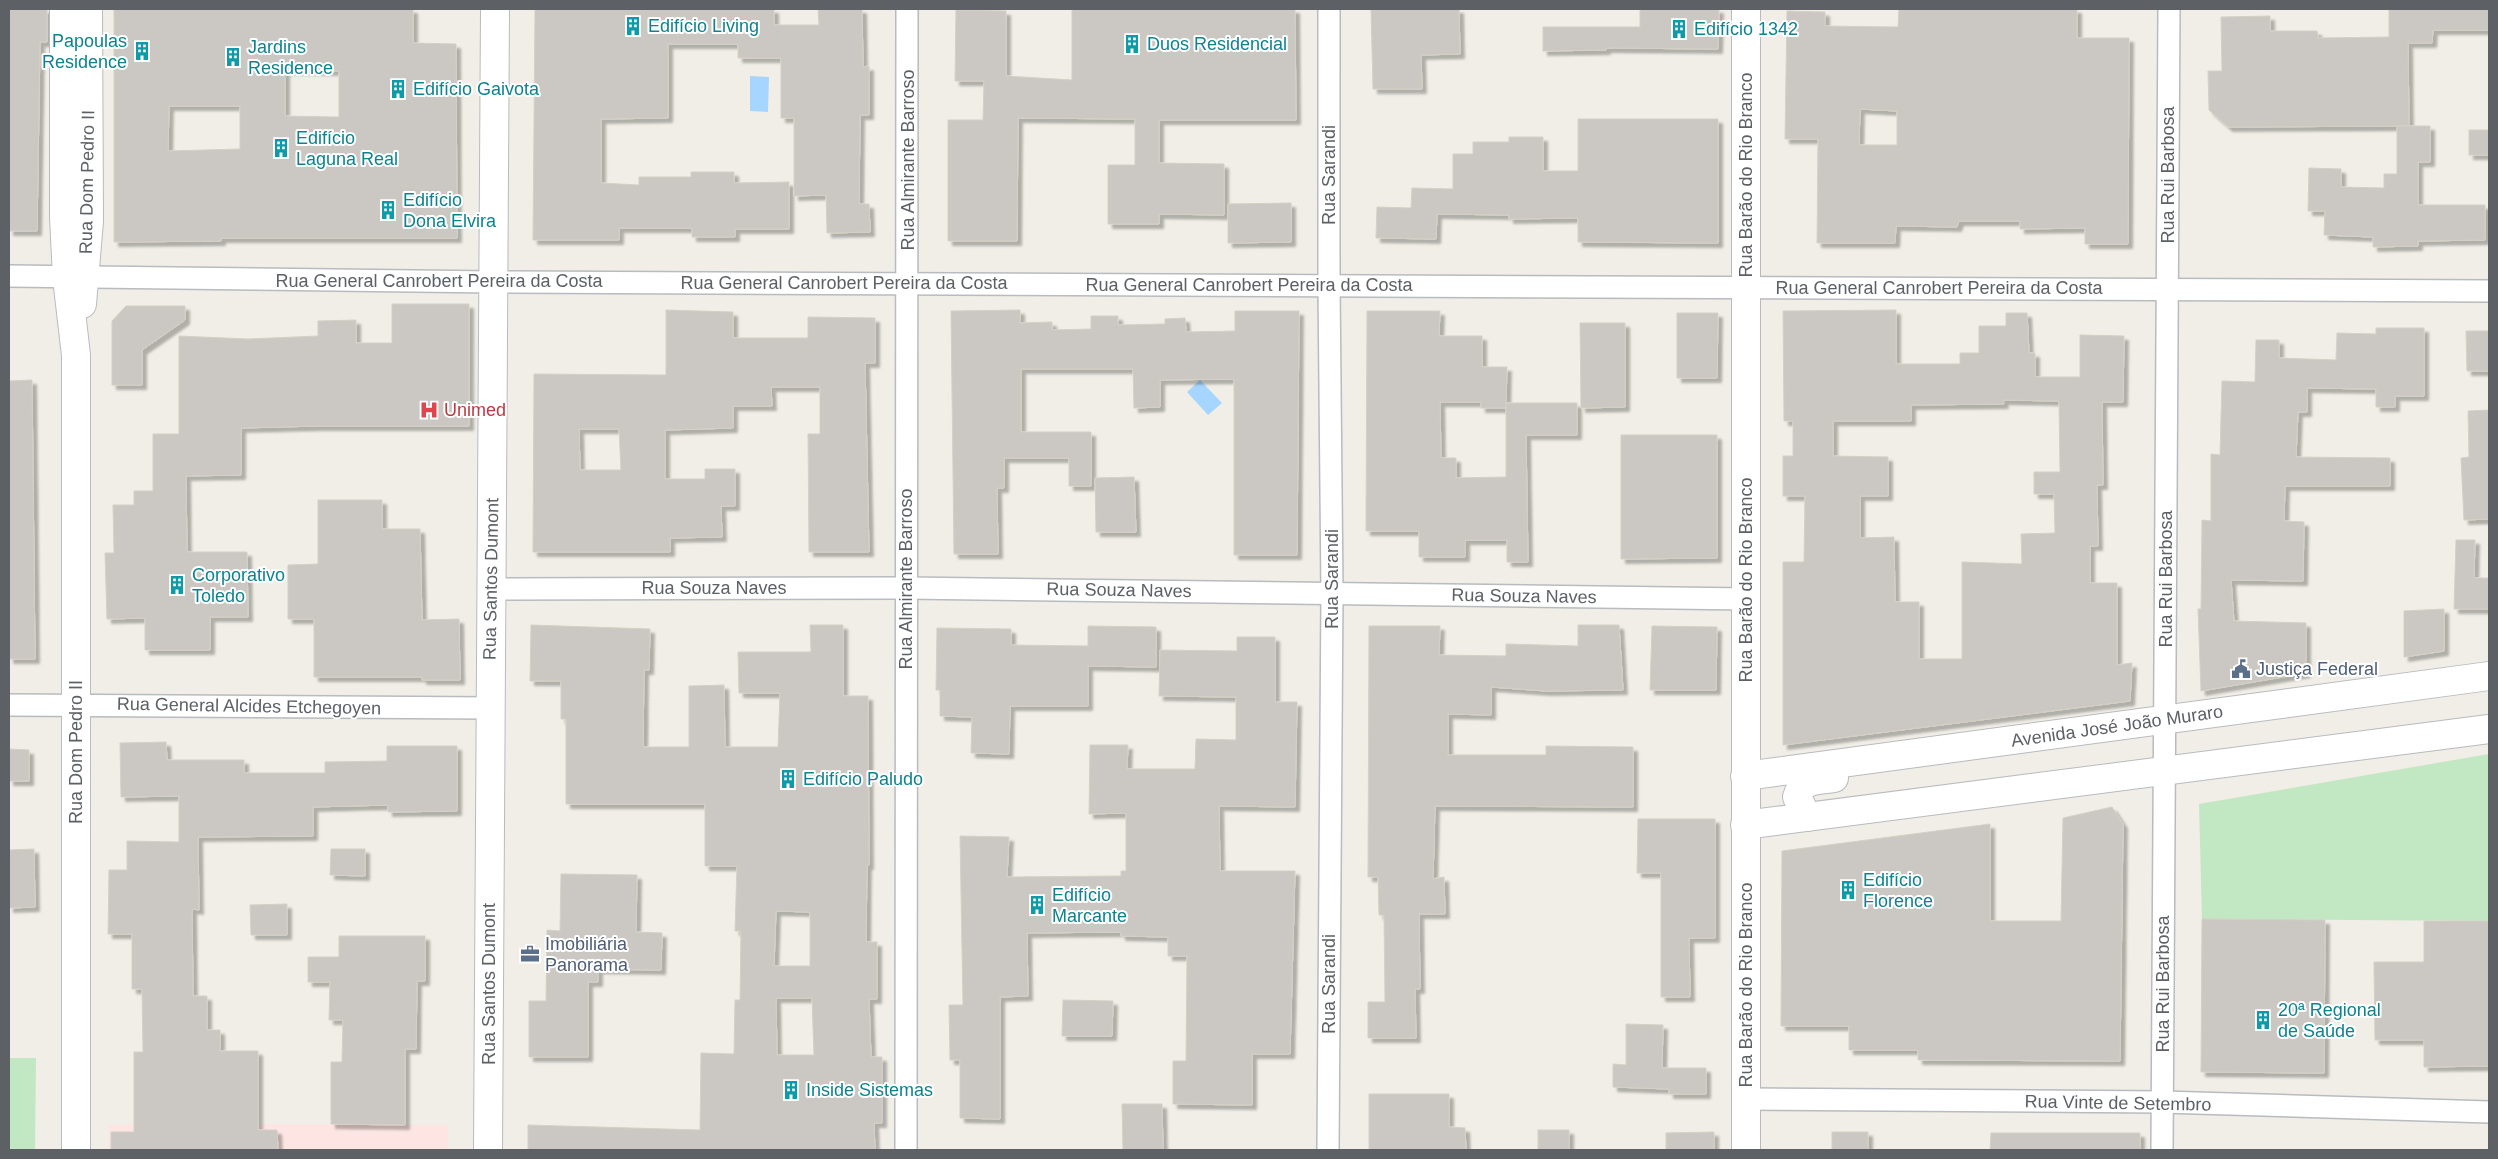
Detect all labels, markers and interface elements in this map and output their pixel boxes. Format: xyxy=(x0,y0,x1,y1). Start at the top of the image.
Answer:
building icon: Edifício Living xyxy=(622,15,644,37)
place label: Edifício Living xyxy=(648,16,759,36)
building icon: Edifício 1342 xyxy=(1668,18,1690,40)
place label: Edifício 1342 xyxy=(1694,19,1798,39)
place label: Papoulas Residence xyxy=(42,31,127,72)
building icon: Duos Residencial xyxy=(1121,33,1143,55)
place label: Duos Residencial xyxy=(1147,34,1287,54)
place label: Jardins Residence xyxy=(248,37,333,78)
building icon: Papoulas Residence xyxy=(131,40,153,62)
building icon: Jardins Residence xyxy=(222,46,244,68)
street label: Rua Almirante Barroso xyxy=(898,69,918,251)
street label: Rua Barão do Rio Branco xyxy=(1736,72,1756,278)
building icon: Edifício Gaivota xyxy=(387,78,409,100)
place label: Edifício Gaivota xyxy=(413,79,540,99)
street label: Rua Rui Barbosa xyxy=(2158,105,2178,244)
street label: Rua Dom Pedro II xyxy=(76,110,98,254)
street label: Rua Sarandi xyxy=(1319,125,1339,225)
place label: Edifício Laguna Real xyxy=(296,128,398,169)
building icon: Edifício Laguna Real xyxy=(270,137,292,159)
place label: Edifício Dona Elvira xyxy=(403,190,497,231)
building icon: Edifício Dona Elvira xyxy=(377,199,399,221)
street label: Rua General Canrobert Pereira da Costa xyxy=(275,271,604,291)
street label: Rua General Canrobert Pereira da Costa xyxy=(680,273,1009,293)
street label: Rua General Canrobert Pereira da Costa xyxy=(1085,275,1414,295)
street label: Rua General Canrobert Pereira da Costa xyxy=(1775,278,2104,298)
hospital icon: Unimed xyxy=(418,399,440,421)
place label: Unimed xyxy=(444,400,506,420)
street label: Rua Barão do Rio Branco xyxy=(1736,477,1756,683)
street label: Rua Almirante Barroso xyxy=(896,488,916,670)
street label: Rua Santos Dumont xyxy=(480,498,502,660)
street label: Rua Rui Barbosa xyxy=(2156,509,2176,648)
street label: Rua Sarandi xyxy=(1322,529,1342,629)
place label: Corporativo Toledo xyxy=(192,565,285,606)
building icon: Corporativo Toledo xyxy=(166,574,188,596)
street label: Rua Souza Naves xyxy=(641,578,787,598)
street label: Rua Souza Naves xyxy=(1046,579,1192,601)
street label: Rua Souza Naves xyxy=(1451,585,1597,607)
public building icon: Justiça Federal xyxy=(2230,658,2252,680)
place label: Justiça Federal xyxy=(2256,659,2378,679)
street label: Rua Dom Pedro II xyxy=(66,680,86,824)
street label: Rua General Alcides Etchegoyen xyxy=(117,694,381,718)
street label: Avenida José João Muraro xyxy=(2010,701,2224,751)
building icon: Edifício Paludo xyxy=(777,768,799,790)
place label: Edifício Paludo xyxy=(803,769,923,789)
place label: Edifício Florence xyxy=(1863,870,1933,911)
building icon: Edifício Florence xyxy=(1837,879,1859,901)
street label: Rua Barão do Rio Branco xyxy=(1736,882,1756,1088)
place label: Edifício Marcante xyxy=(1052,885,1127,926)
building icon: Edifício Marcante xyxy=(1026,894,1048,916)
street label: Rua Santos Dumont xyxy=(479,903,499,1065)
street label: Rua Rui Barbosa xyxy=(2153,914,2173,1053)
place label: Imobiliária Panorama xyxy=(545,934,629,975)
street label: Rua Sarandi xyxy=(1319,934,1339,1034)
office icon: Imobiliária Panorama xyxy=(519,943,541,965)
place label: 20ª Regional de Saúde xyxy=(2278,1000,2381,1041)
building icon: 20ª Regional de Saúde xyxy=(2252,1009,2274,1031)
building icon: Inside Sistemas xyxy=(780,1079,802,1101)
place label: Inside Sistemas xyxy=(806,1080,933,1100)
street label: Rua Vinte de Setembro xyxy=(2024,1091,2212,1115)

